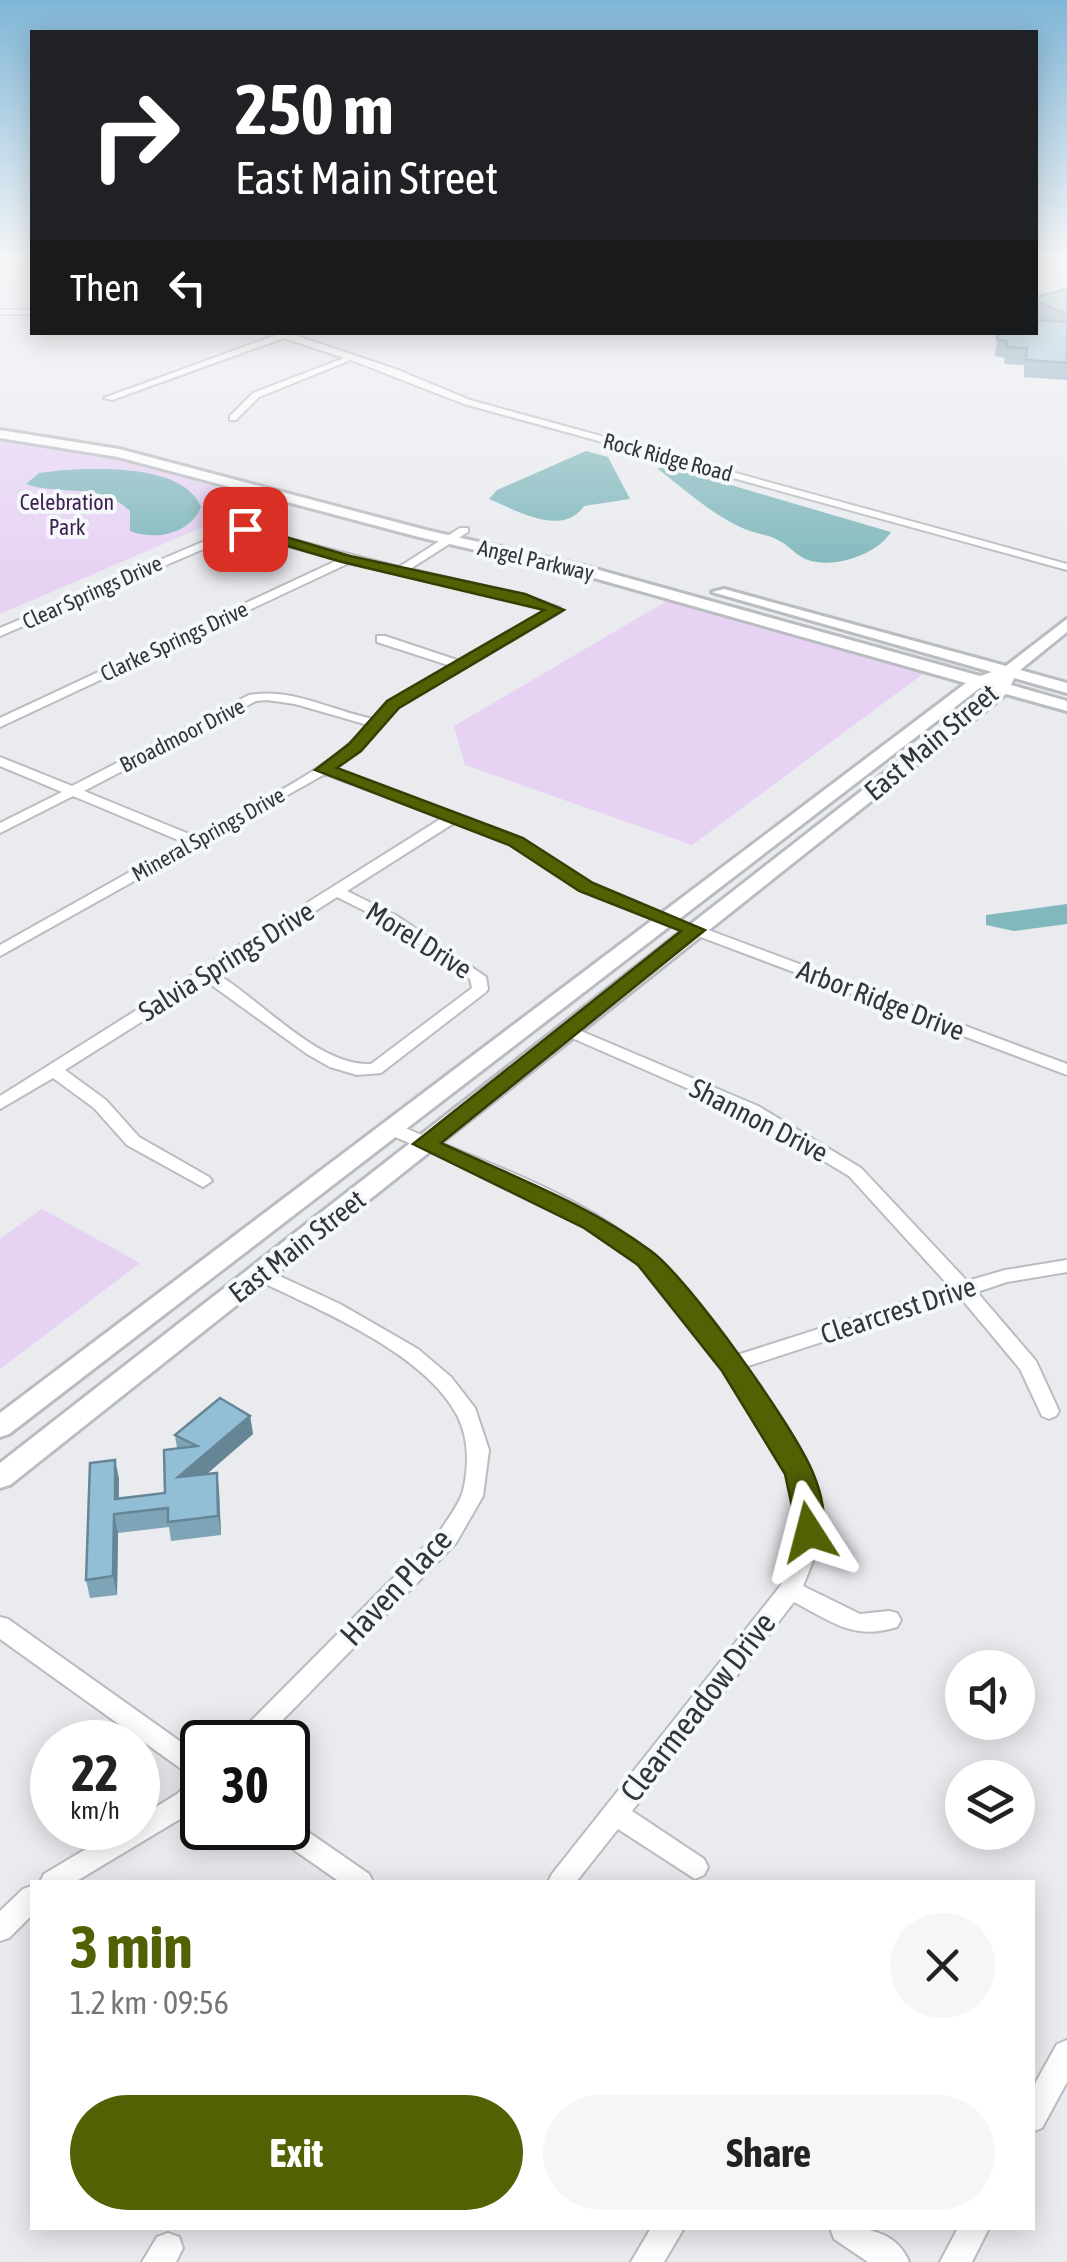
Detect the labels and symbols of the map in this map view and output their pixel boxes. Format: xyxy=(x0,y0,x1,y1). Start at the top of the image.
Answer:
street label: Rock Ridge Road xyxy=(601,427,735,487)
pin xyxy=(203,487,288,572)
park label: Celebration Park xyxy=(20,489,114,540)
street label: Angel Parkway xyxy=(475,534,597,586)
street label: Clear Springs Drive xyxy=(18,550,166,634)
street label: Clarke Springs Drive xyxy=(96,596,252,686)
street label: East Main Street xyxy=(858,677,1004,807)
street label: Broadmoor Drive xyxy=(115,692,249,778)
street label: Mineral Springs Drive xyxy=(127,781,289,887)
street label: Salvia Springs Drive xyxy=(133,894,319,1028)
street label: Morel Drive xyxy=(360,895,478,985)
street label: Arbor Ridge Drive xyxy=(793,953,969,1047)
street label: Shannon Drive xyxy=(685,1072,833,1168)
street label: East Main Street xyxy=(223,1183,371,1309)
street label: Clearcrest Drive xyxy=(816,1270,980,1350)
position arrow xyxy=(757,1480,861,1584)
street label: Haven Place xyxy=(332,1521,459,1653)
street label: Clearmeadow Drive xyxy=(612,1605,783,1808)
speed limit sign: 30 xyxy=(180,1720,310,1850)

